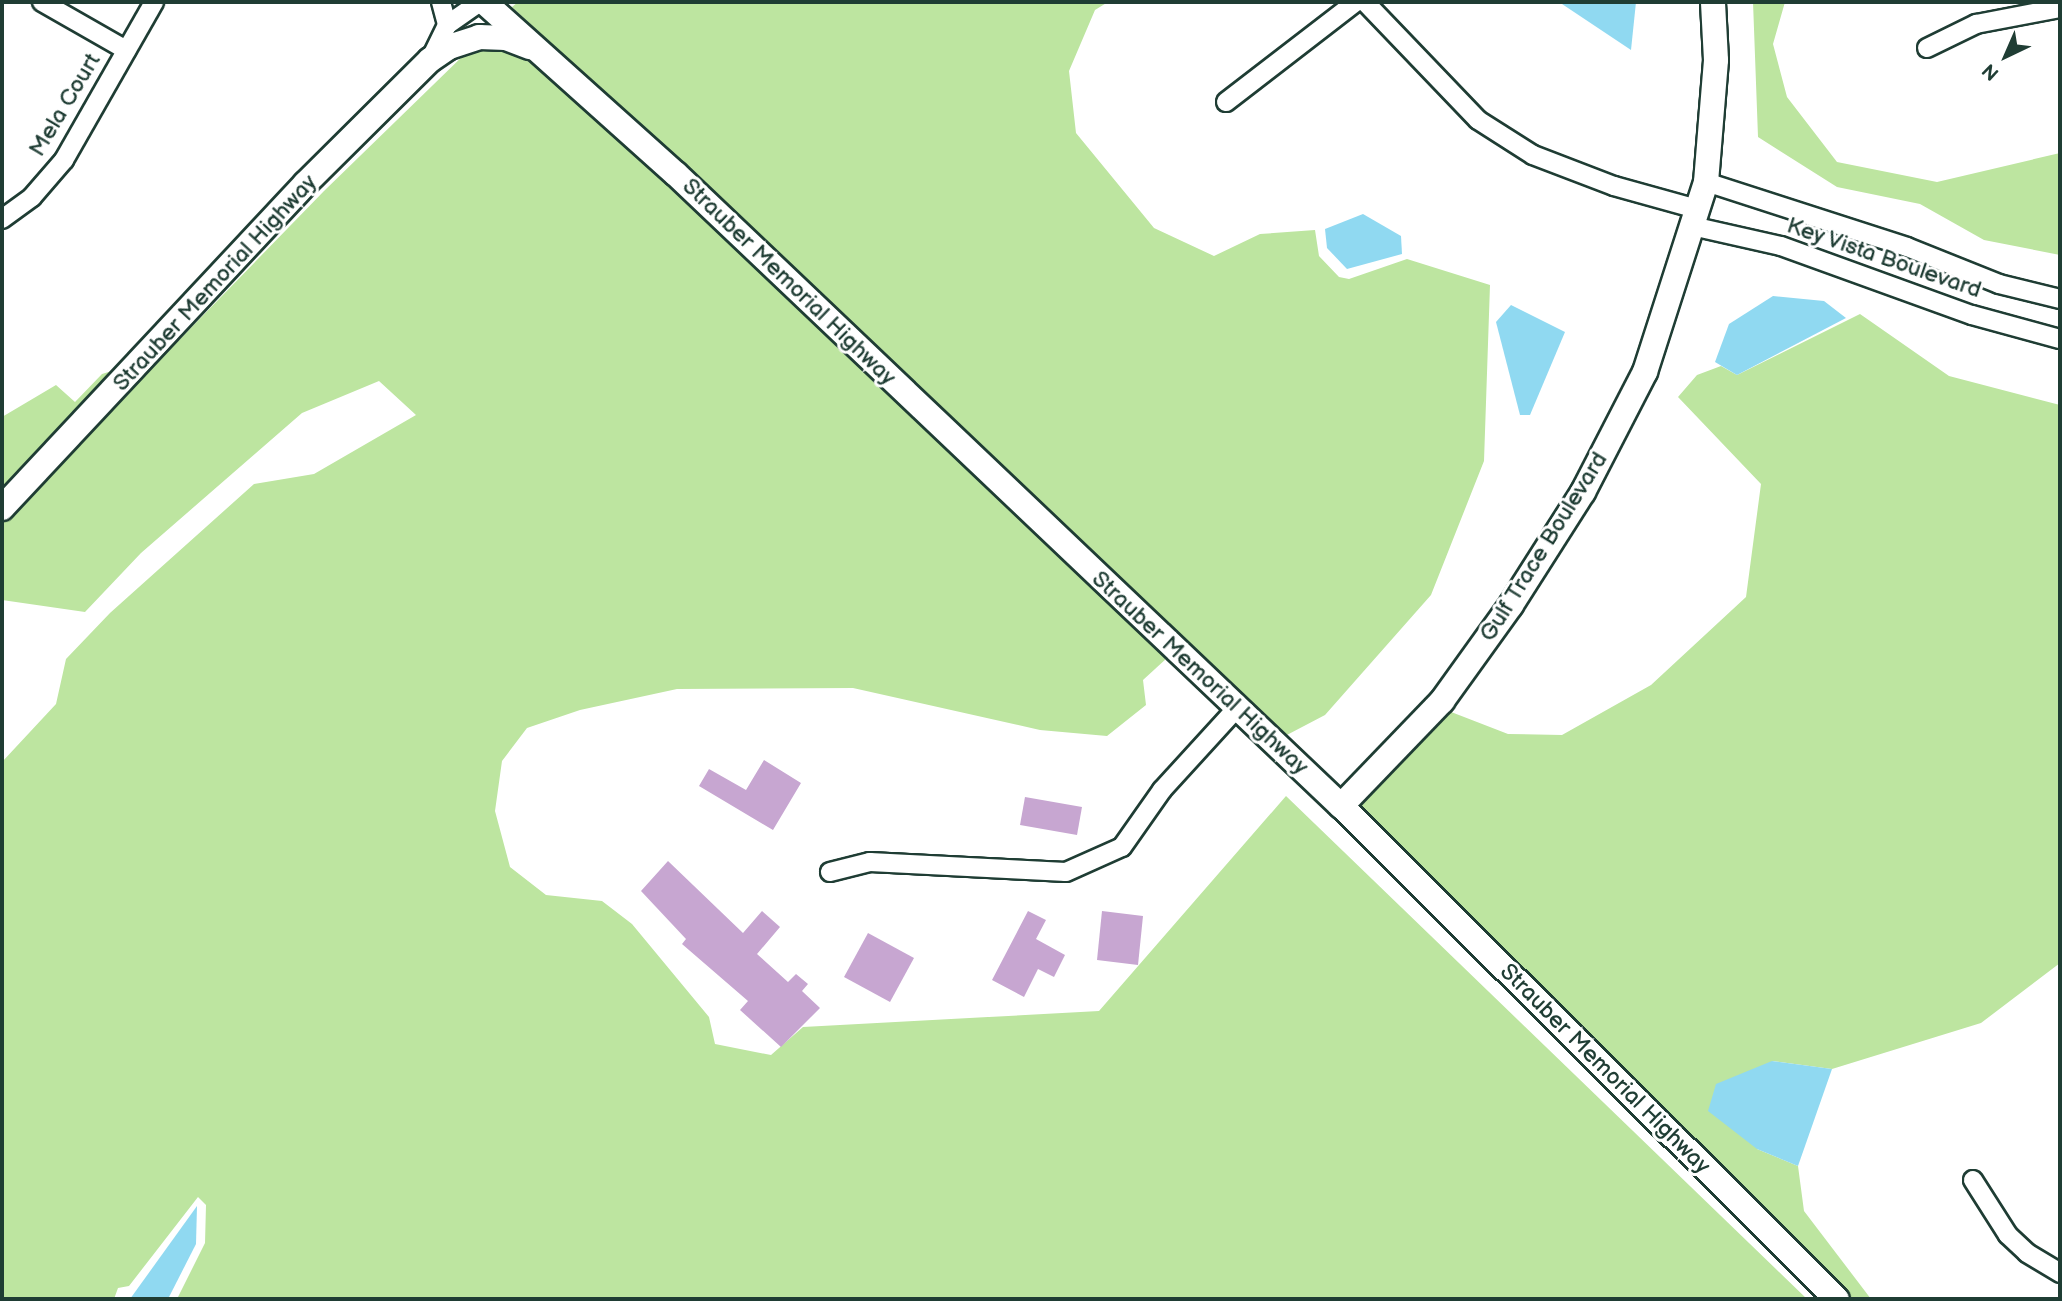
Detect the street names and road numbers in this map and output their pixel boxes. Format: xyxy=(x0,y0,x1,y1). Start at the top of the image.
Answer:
street label: Mela Court xyxy=(23,48,107,162)
street label: Strauber Memorial Highway xyxy=(107,169,323,397)
street label: Strauber Memorial Highway xyxy=(677,173,901,391)
street label: Key Vista Boulevard xyxy=(1782,211,1986,305)
street label: Gulf Trace Boulevard xyxy=(1474,447,1614,647)
street label: Strauber Memorial Highway xyxy=(1086,565,1314,781)
street label: Strauber Memorial Highway xyxy=(1494,958,1716,1180)

